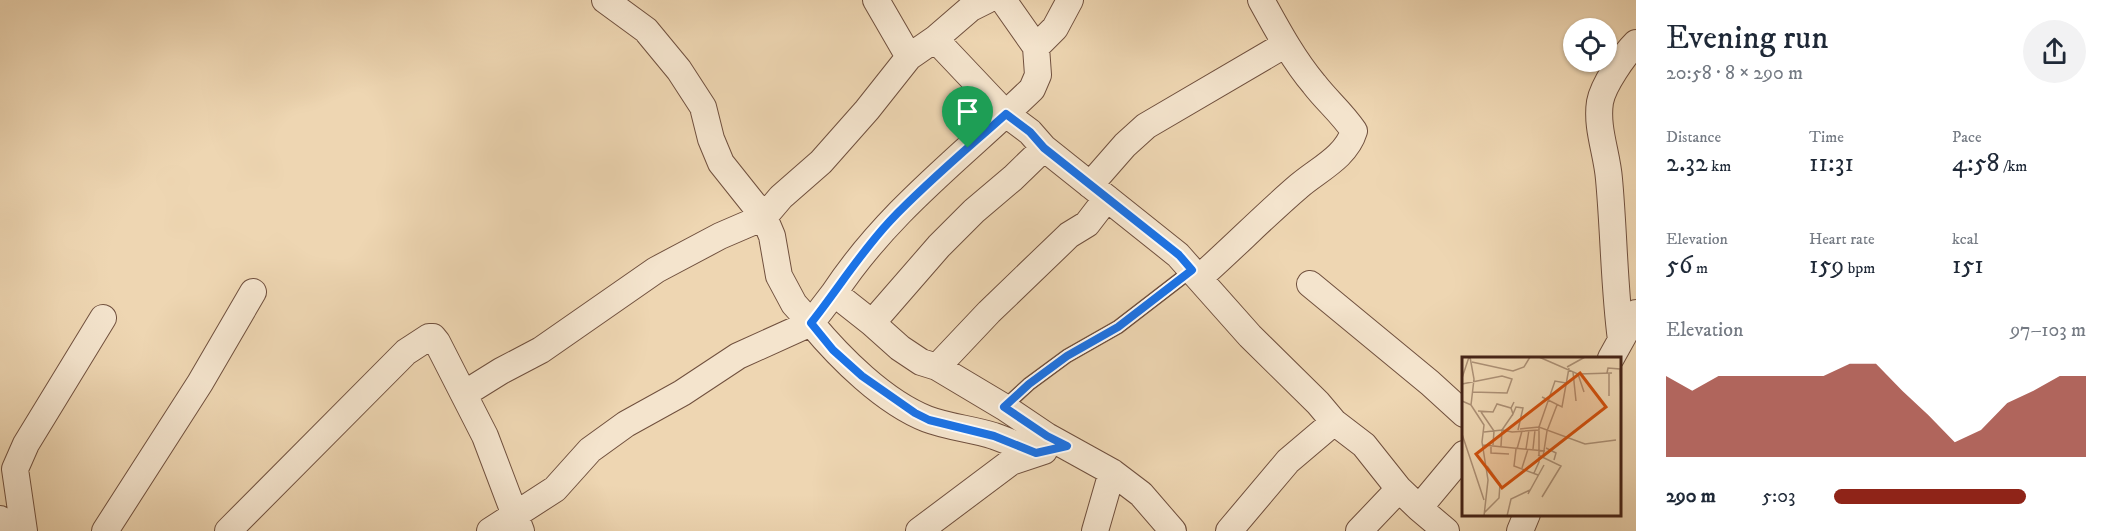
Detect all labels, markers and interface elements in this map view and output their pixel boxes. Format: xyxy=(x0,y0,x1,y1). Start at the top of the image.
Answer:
map controls xyxy=(1563,18,1617,72)
button: locate xyxy=(1563,18,1617,72)
text: Evening run xyxy=(1666,18,1828,59)
button: share xyxy=(2023,20,2086,83)
text: 20:58 · 8 × 290 m xyxy=(1666,61,1803,86)
pin xyxy=(942,86,993,148)
icon: arrive xyxy=(951,95,984,128)
text: Distance xyxy=(1666,127,1721,147)
text: Time xyxy=(1809,127,1844,147)
text: Pace xyxy=(1952,127,1982,147)
text: 2.32 xyxy=(1666,147,1708,180)
text: 11:31 xyxy=(1809,147,1854,180)
text: 4:58 xyxy=(1952,147,2000,180)
text: km xyxy=(1708,156,1731,176)
text: /km xyxy=(2000,156,2027,176)
text: Elevation xyxy=(1666,229,1728,249)
text: Heart rate xyxy=(1809,229,1875,249)
text: kcal xyxy=(1952,229,1978,249)
text: 56 xyxy=(1666,249,1692,282)
text: 159 xyxy=(1809,249,1844,282)
text: 151 xyxy=(1952,249,1984,282)
text: m xyxy=(1692,258,1708,278)
text: bpm xyxy=(1844,258,1875,278)
text: Elevation xyxy=(1666,318,1743,343)
text: 97–103 m xyxy=(2010,318,2086,343)
inset map xyxy=(1462,357,1621,516)
text: 290 m xyxy=(1666,484,1716,509)
text: 5:03 xyxy=(1762,484,1795,509)

